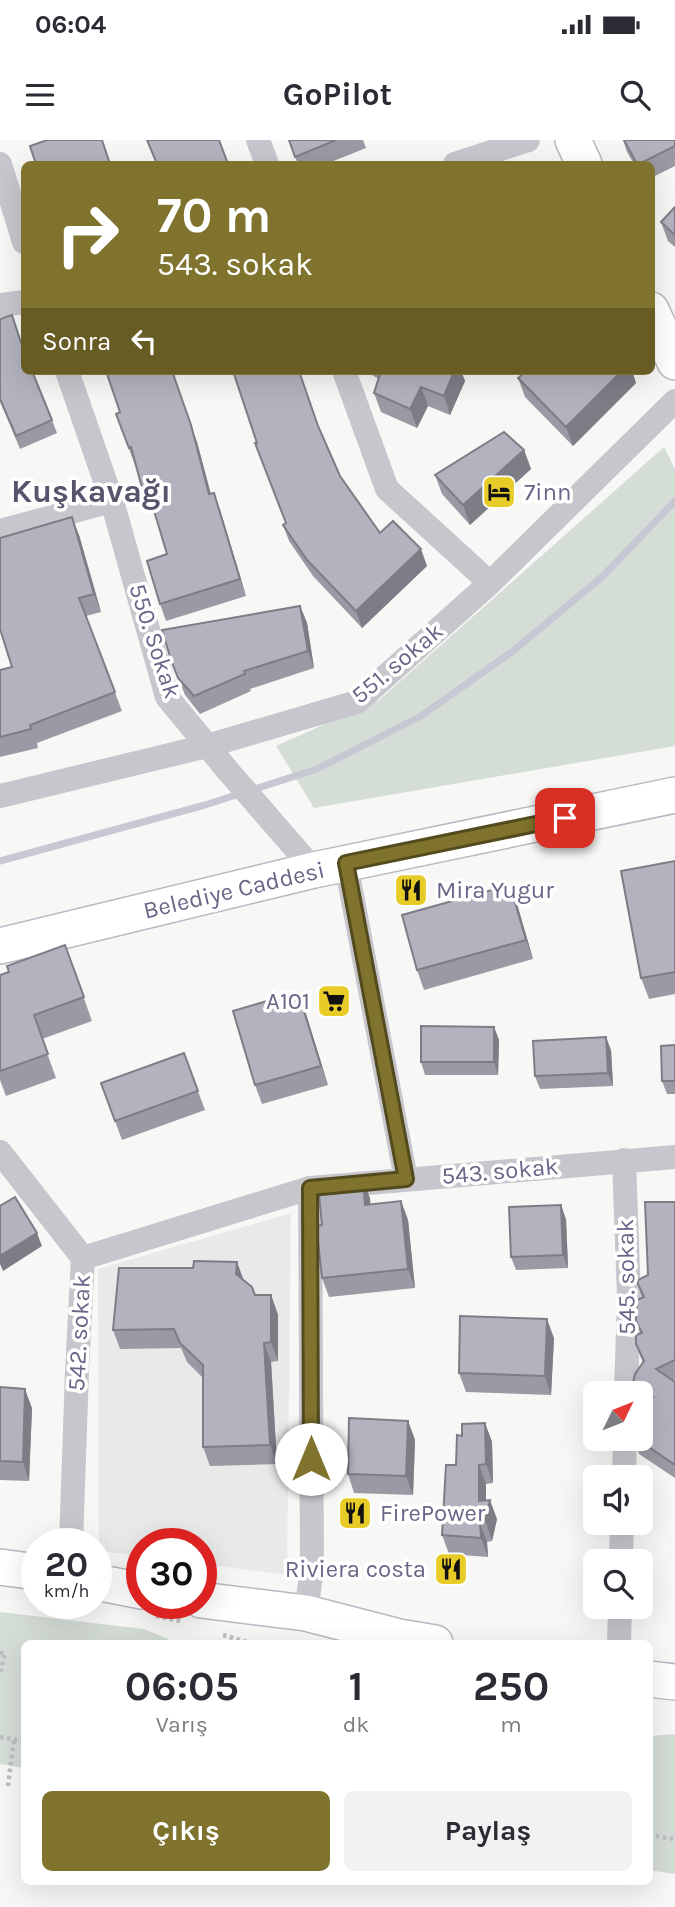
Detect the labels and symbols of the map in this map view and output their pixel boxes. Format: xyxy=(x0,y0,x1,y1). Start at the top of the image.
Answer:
district label: Kuşkavağı xyxy=(11,473,171,510)
hotel icon: 7inn xyxy=(480,473,518,511)
place label: 7inn xyxy=(524,478,571,506)
street label: 550. Sokak xyxy=(123,580,187,702)
street label: 551. sokak xyxy=(345,617,449,709)
pin xyxy=(535,788,595,848)
street label: Belediye Caddesi xyxy=(141,856,327,924)
restaurant icon: Mira Yugur xyxy=(392,871,430,909)
place label: Mira Yugur xyxy=(436,876,554,904)
supermarket icon: A101 xyxy=(315,982,353,1020)
place label: A101 xyxy=(266,987,310,1015)
street label: 543. sokak xyxy=(440,1152,560,1190)
street label: 545. sokak xyxy=(611,1219,641,1335)
street label: 542. sokak xyxy=(62,1274,96,1392)
north arrow xyxy=(583,1381,653,1451)
position arrow xyxy=(274,1422,348,1496)
restaurant icon: FirePower xyxy=(336,1494,374,1532)
place label: FirePower xyxy=(380,1499,486,1527)
speed limit sign: 30 xyxy=(126,1528,217,1619)
restaurant icon: Riviera costa xyxy=(432,1550,470,1588)
place label: Riviera costa xyxy=(285,1555,426,1583)

